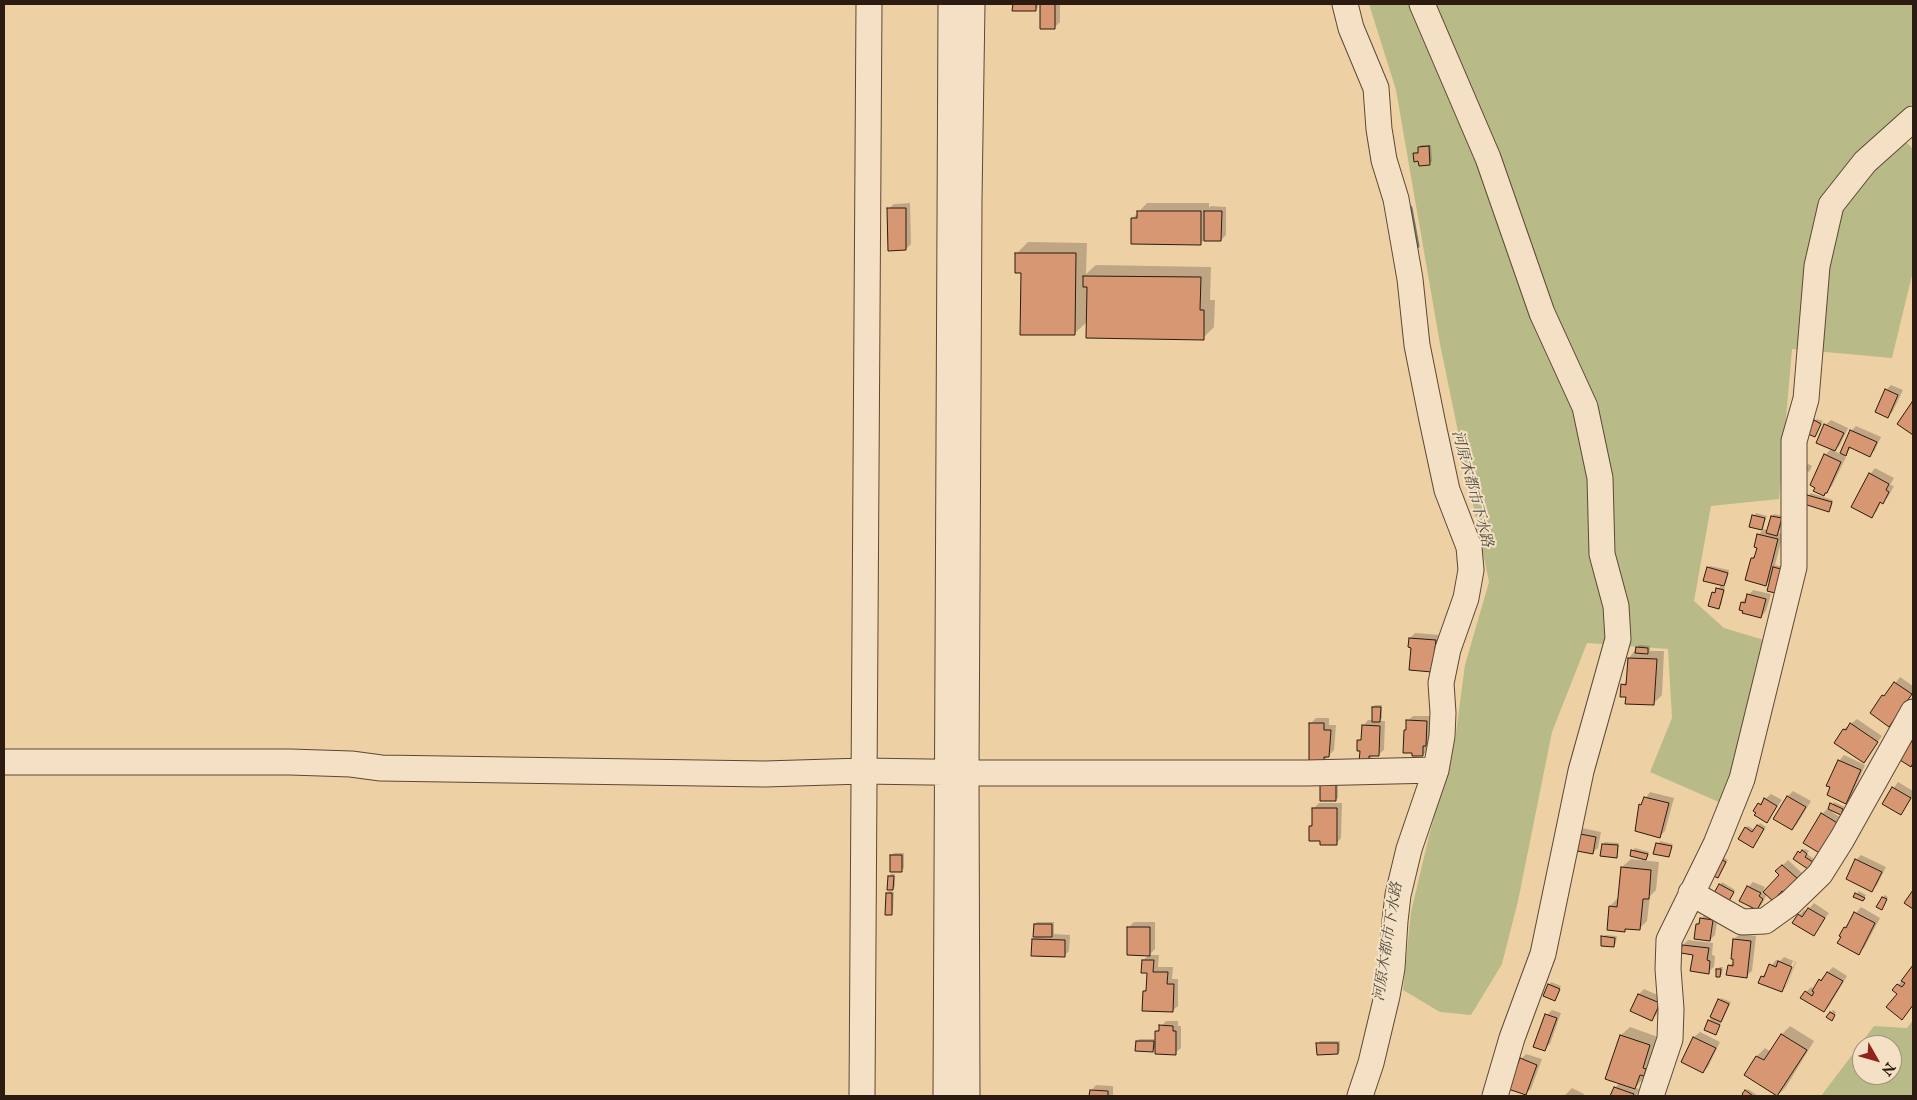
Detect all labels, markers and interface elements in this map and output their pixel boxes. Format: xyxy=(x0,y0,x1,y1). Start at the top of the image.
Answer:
water label: 河原木都市下水路 xyxy=(1447,429,1495,549)
water label: 河原木都市下水路 xyxy=(1371,881,1407,1003)
north arrow xyxy=(1852,1035,1902,1085)
text: N xyxy=(1877,1058,1899,1079)

